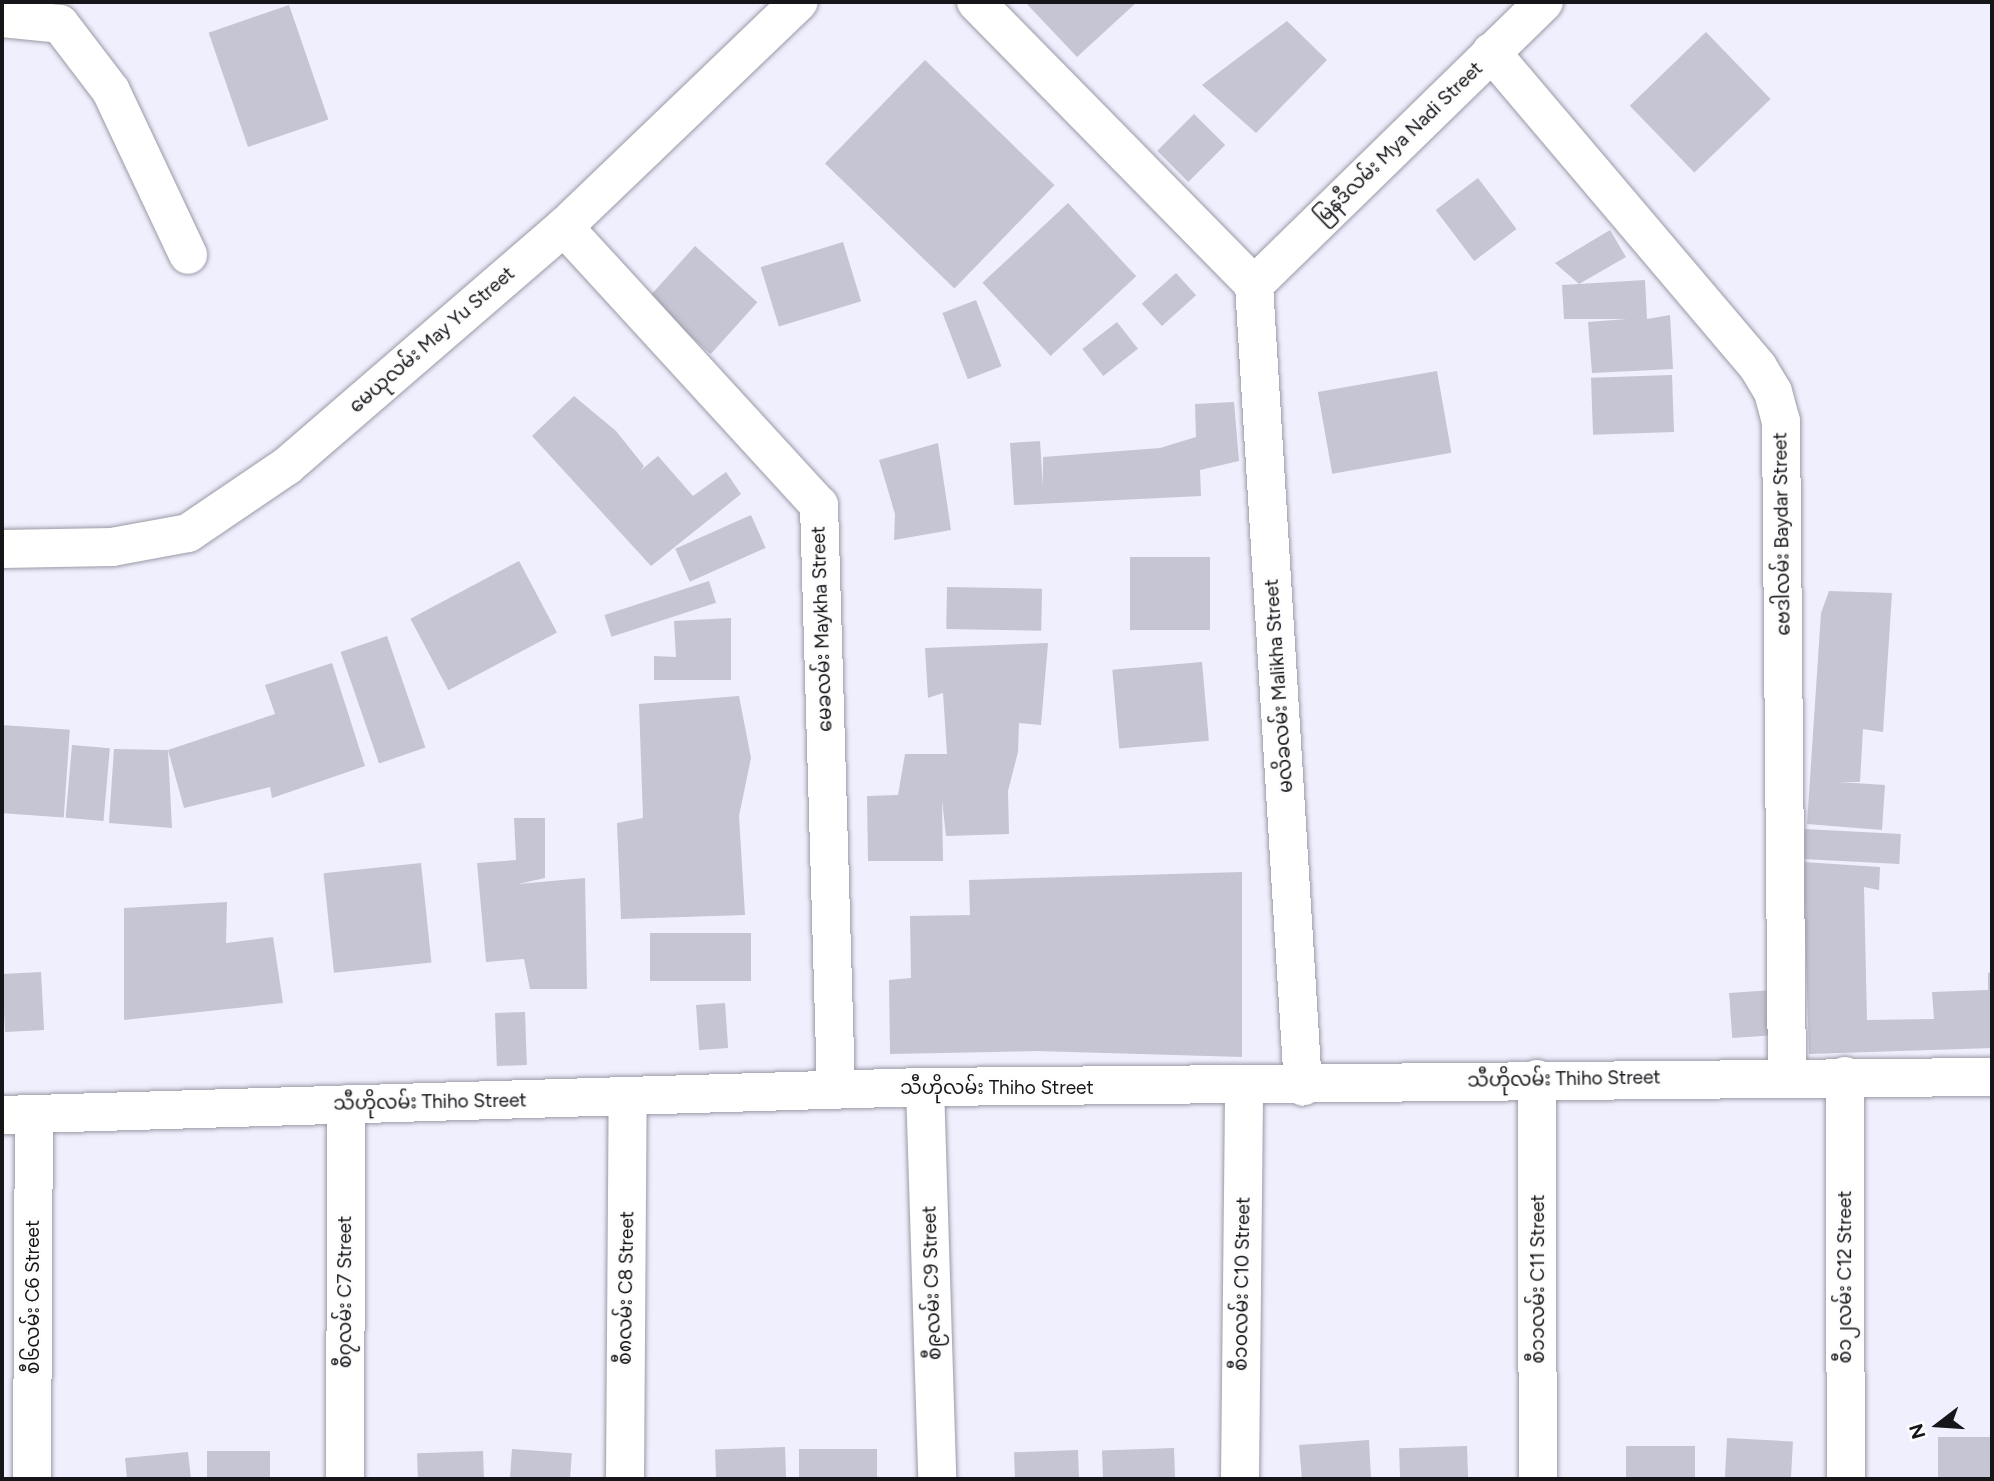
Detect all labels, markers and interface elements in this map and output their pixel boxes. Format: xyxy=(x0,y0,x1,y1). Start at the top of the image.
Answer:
street label: မြနဒီလမ်း Mya Nadi Street xyxy=(1311,57,1487,229)
street label: မေယုလမ်း May Yu Street xyxy=(345,262,519,418)
street label: ဗေဒါလမ်း Baydar Street xyxy=(1769,432,1795,636)
street label: မေခလမ်း Maykha Street xyxy=(807,526,837,732)
street label: မလိခလမ်း Malikha Street xyxy=(1260,578,1298,794)
street label: သီဟိုလမ်း Thiho Street xyxy=(1467,1066,1661,1092)
street label: သီဟိုလမ်း Thiho Street xyxy=(900,1077,1094,1099)
street label: သီဟိုလမ်း Thiho Street xyxy=(333,1089,527,1115)
street label: စီ၁၂လမ်း C12 Street xyxy=(1834,1190,1856,1364)
street label: စီ၁၁လမ်း C11 Street xyxy=(1527,1194,1549,1364)
street label: စီ၁၀လမ်း C10 Street xyxy=(1229,1197,1255,1371)
street label: စီ၉လမ်း C9 Street xyxy=(918,1205,946,1361)
street label: စီ၈လမ်း C8 Street xyxy=(613,1211,639,1365)
street label: စီ၇လမ်း C7 Street xyxy=(334,1216,356,1368)
street label: စီ၆လမ်း C6 Street xyxy=(22,1220,44,1374)
north arrow xyxy=(1903,1390,1973,1460)
text: N xyxy=(1904,1421,1931,1442)

